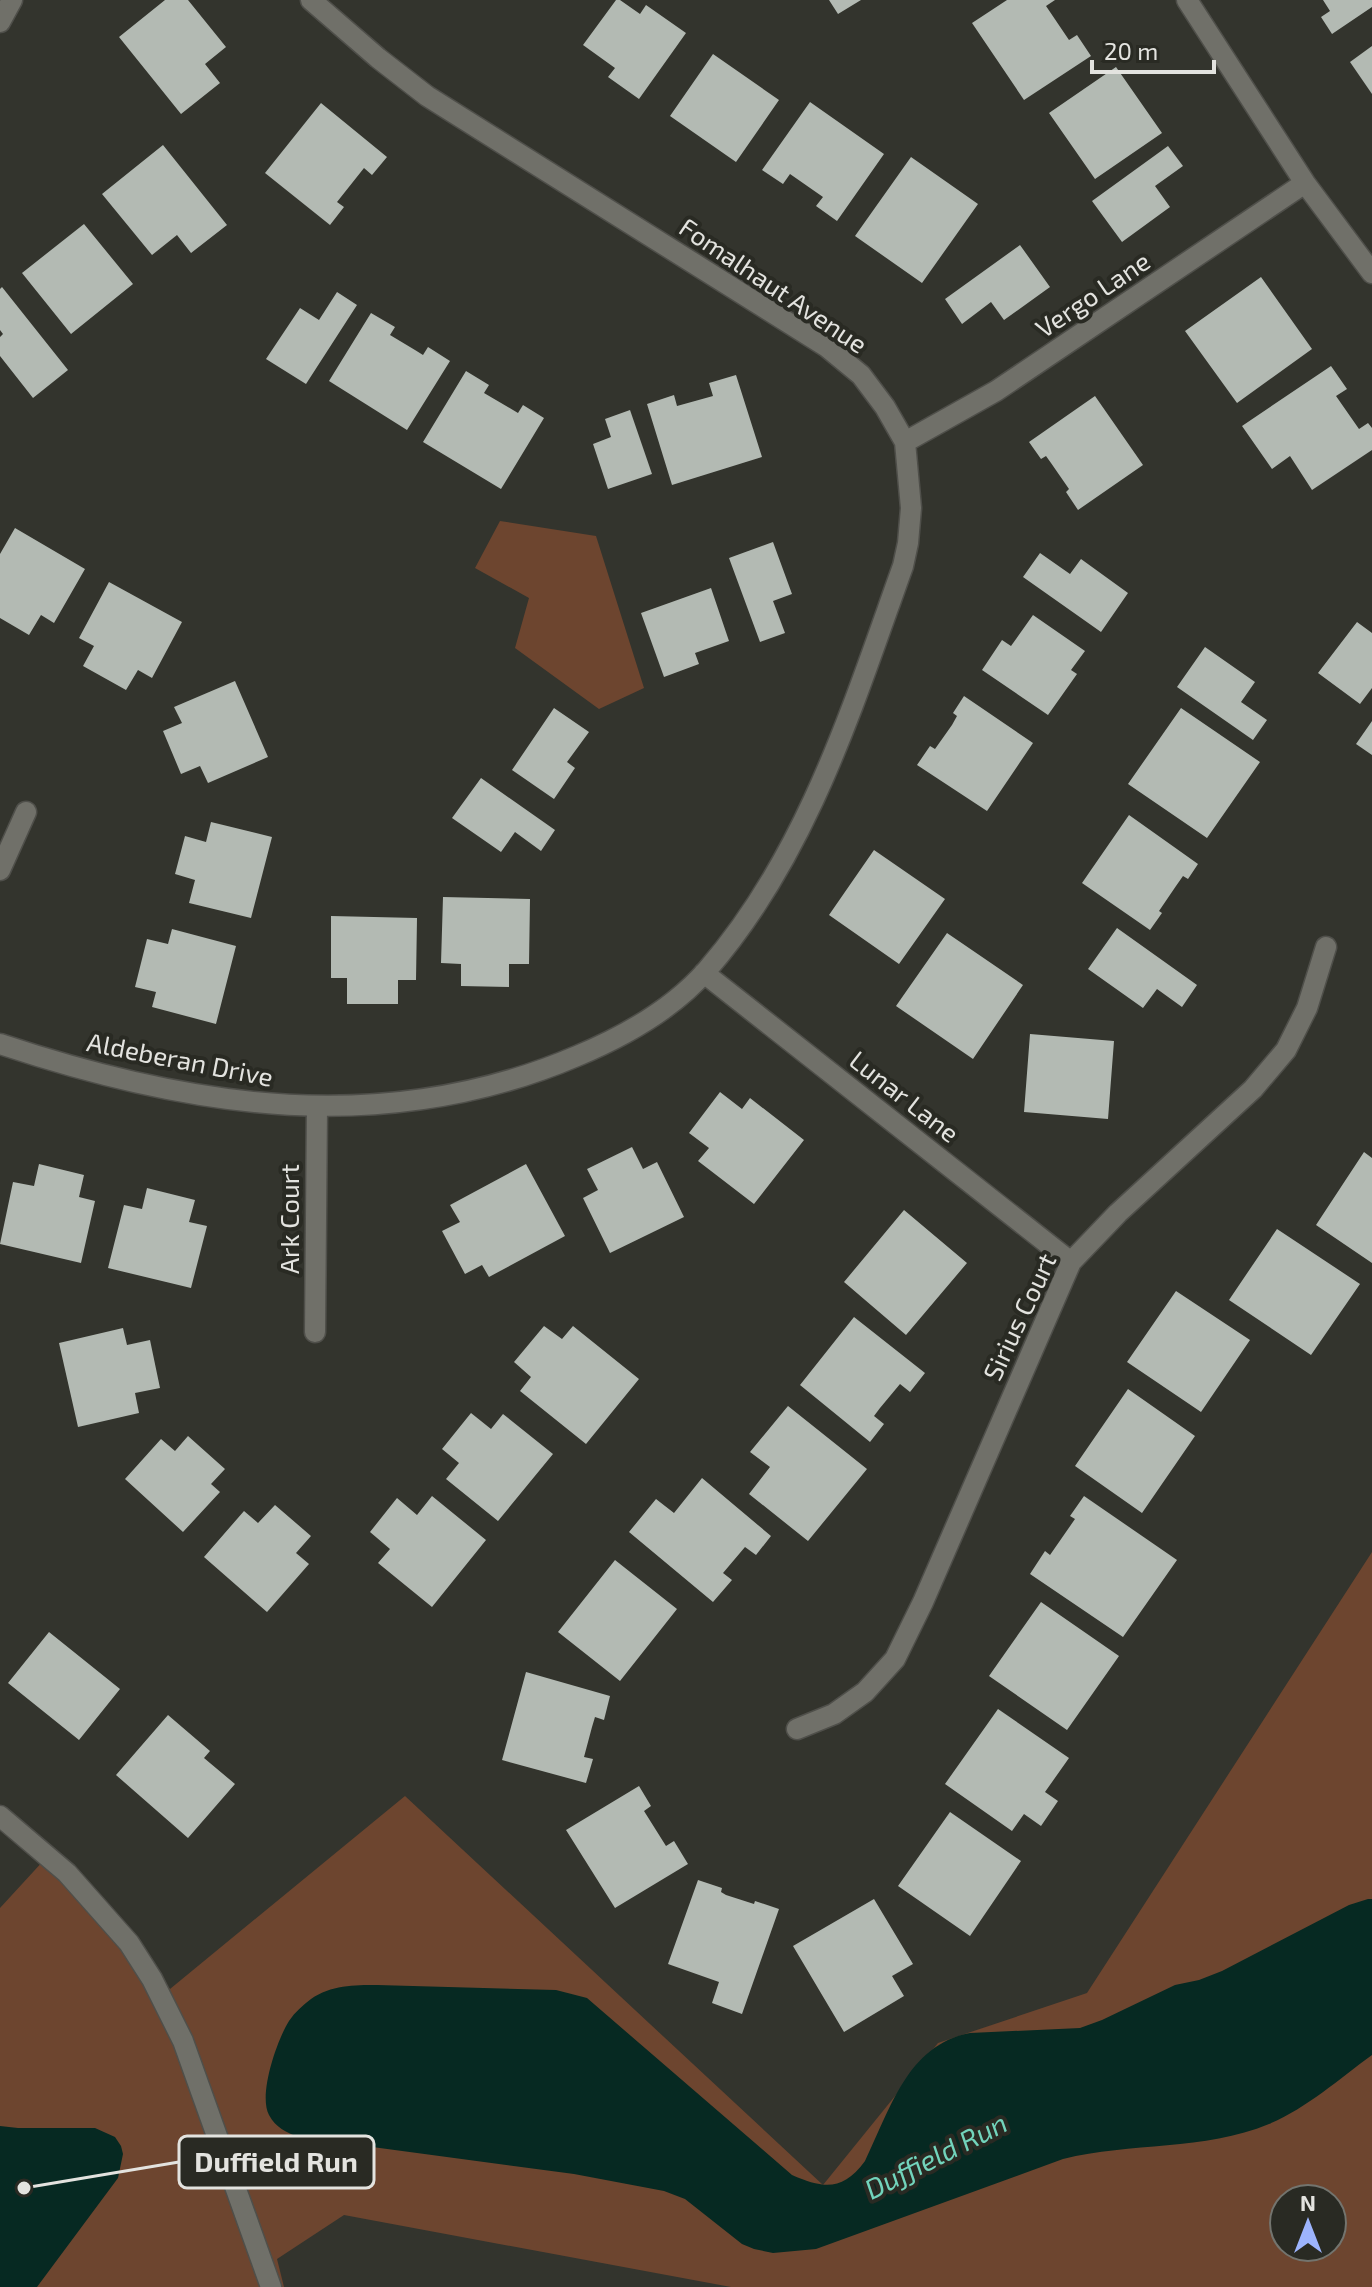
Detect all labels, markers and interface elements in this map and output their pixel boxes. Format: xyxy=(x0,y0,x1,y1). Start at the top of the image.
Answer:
scale bar xyxy=(1092,24,1214,74)
text: 20 m xyxy=(1104,36,1158,65)
street label: Fomalhaut Avenue xyxy=(674,211,874,359)
street label: Vergo Lane xyxy=(1029,244,1155,343)
street label: Aldeberan Drive xyxy=(85,1025,276,1092)
street label: Lunar Lane xyxy=(844,1044,966,1148)
street label: Ark Court xyxy=(273,1164,304,1274)
street label: Sirius Court xyxy=(976,1248,1062,1385)
water label: Duffield Run xyxy=(859,2105,1013,2206)
callout: Duffield Run xyxy=(179,2136,374,2188)
text: Duffield Run xyxy=(194,2144,358,2178)
north arrow xyxy=(1268,2183,1348,2263)
text: N xyxy=(1300,2189,1316,2215)

